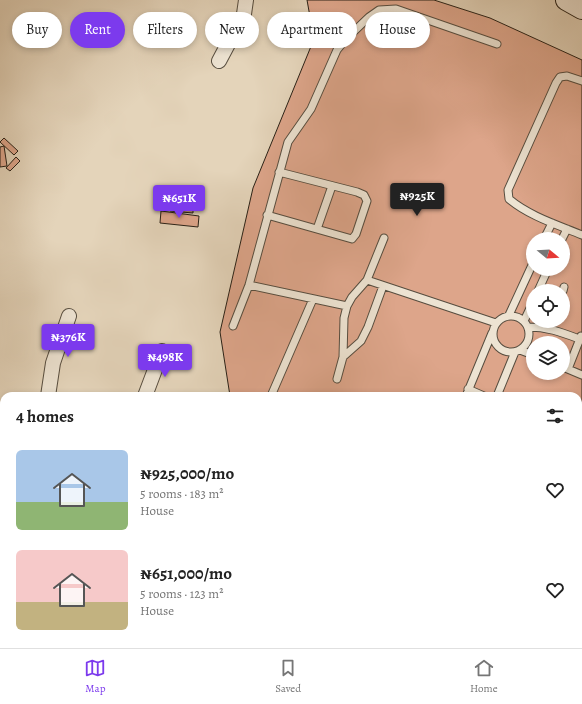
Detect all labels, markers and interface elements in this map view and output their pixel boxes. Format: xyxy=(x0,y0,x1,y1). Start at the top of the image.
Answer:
chip: Buy xyxy=(12,12,62,48)
chip: Rent xyxy=(70,12,125,48)
chip: Filters xyxy=(133,12,197,48)
chip: New xyxy=(205,12,259,48)
chip: Apartment xyxy=(267,12,357,48)
chip: House xyxy=(365,12,430,48)
pin: ₦925K xyxy=(389,183,445,217)
pin: ₦651K xyxy=(151,185,207,219)
text: ₦925K xyxy=(399,187,435,204)
text: ₦651K xyxy=(162,189,196,206)
north arrow xyxy=(526,232,570,276)
map controls xyxy=(526,232,570,380)
button: locate xyxy=(526,284,570,328)
pin: ₦376K xyxy=(40,324,96,358)
text: ₦376K xyxy=(51,328,85,345)
button: layers xyxy=(526,336,570,380)
pin: ₦498K xyxy=(137,344,193,378)
text: ₦498K xyxy=(147,348,183,365)
text: 4 homes xyxy=(16,405,74,428)
icon: filters xyxy=(544,405,566,427)
text: ₦925,000/mo xyxy=(140,462,234,485)
icon: home xyxy=(48,466,96,514)
icon: heart xyxy=(544,479,566,501)
text: 5 rooms · 183 m² xyxy=(140,485,224,502)
text: House xyxy=(140,502,174,519)
text: ₦651,000/mo xyxy=(140,562,232,585)
icon: home xyxy=(48,566,96,614)
icon: heart xyxy=(544,579,566,601)
text: 5 rooms · 123 m² xyxy=(140,585,223,602)
text: House xyxy=(140,602,174,619)
tab: Map xyxy=(84,657,106,696)
tab: Saved xyxy=(275,657,301,696)
tab: Home xyxy=(470,657,498,696)

